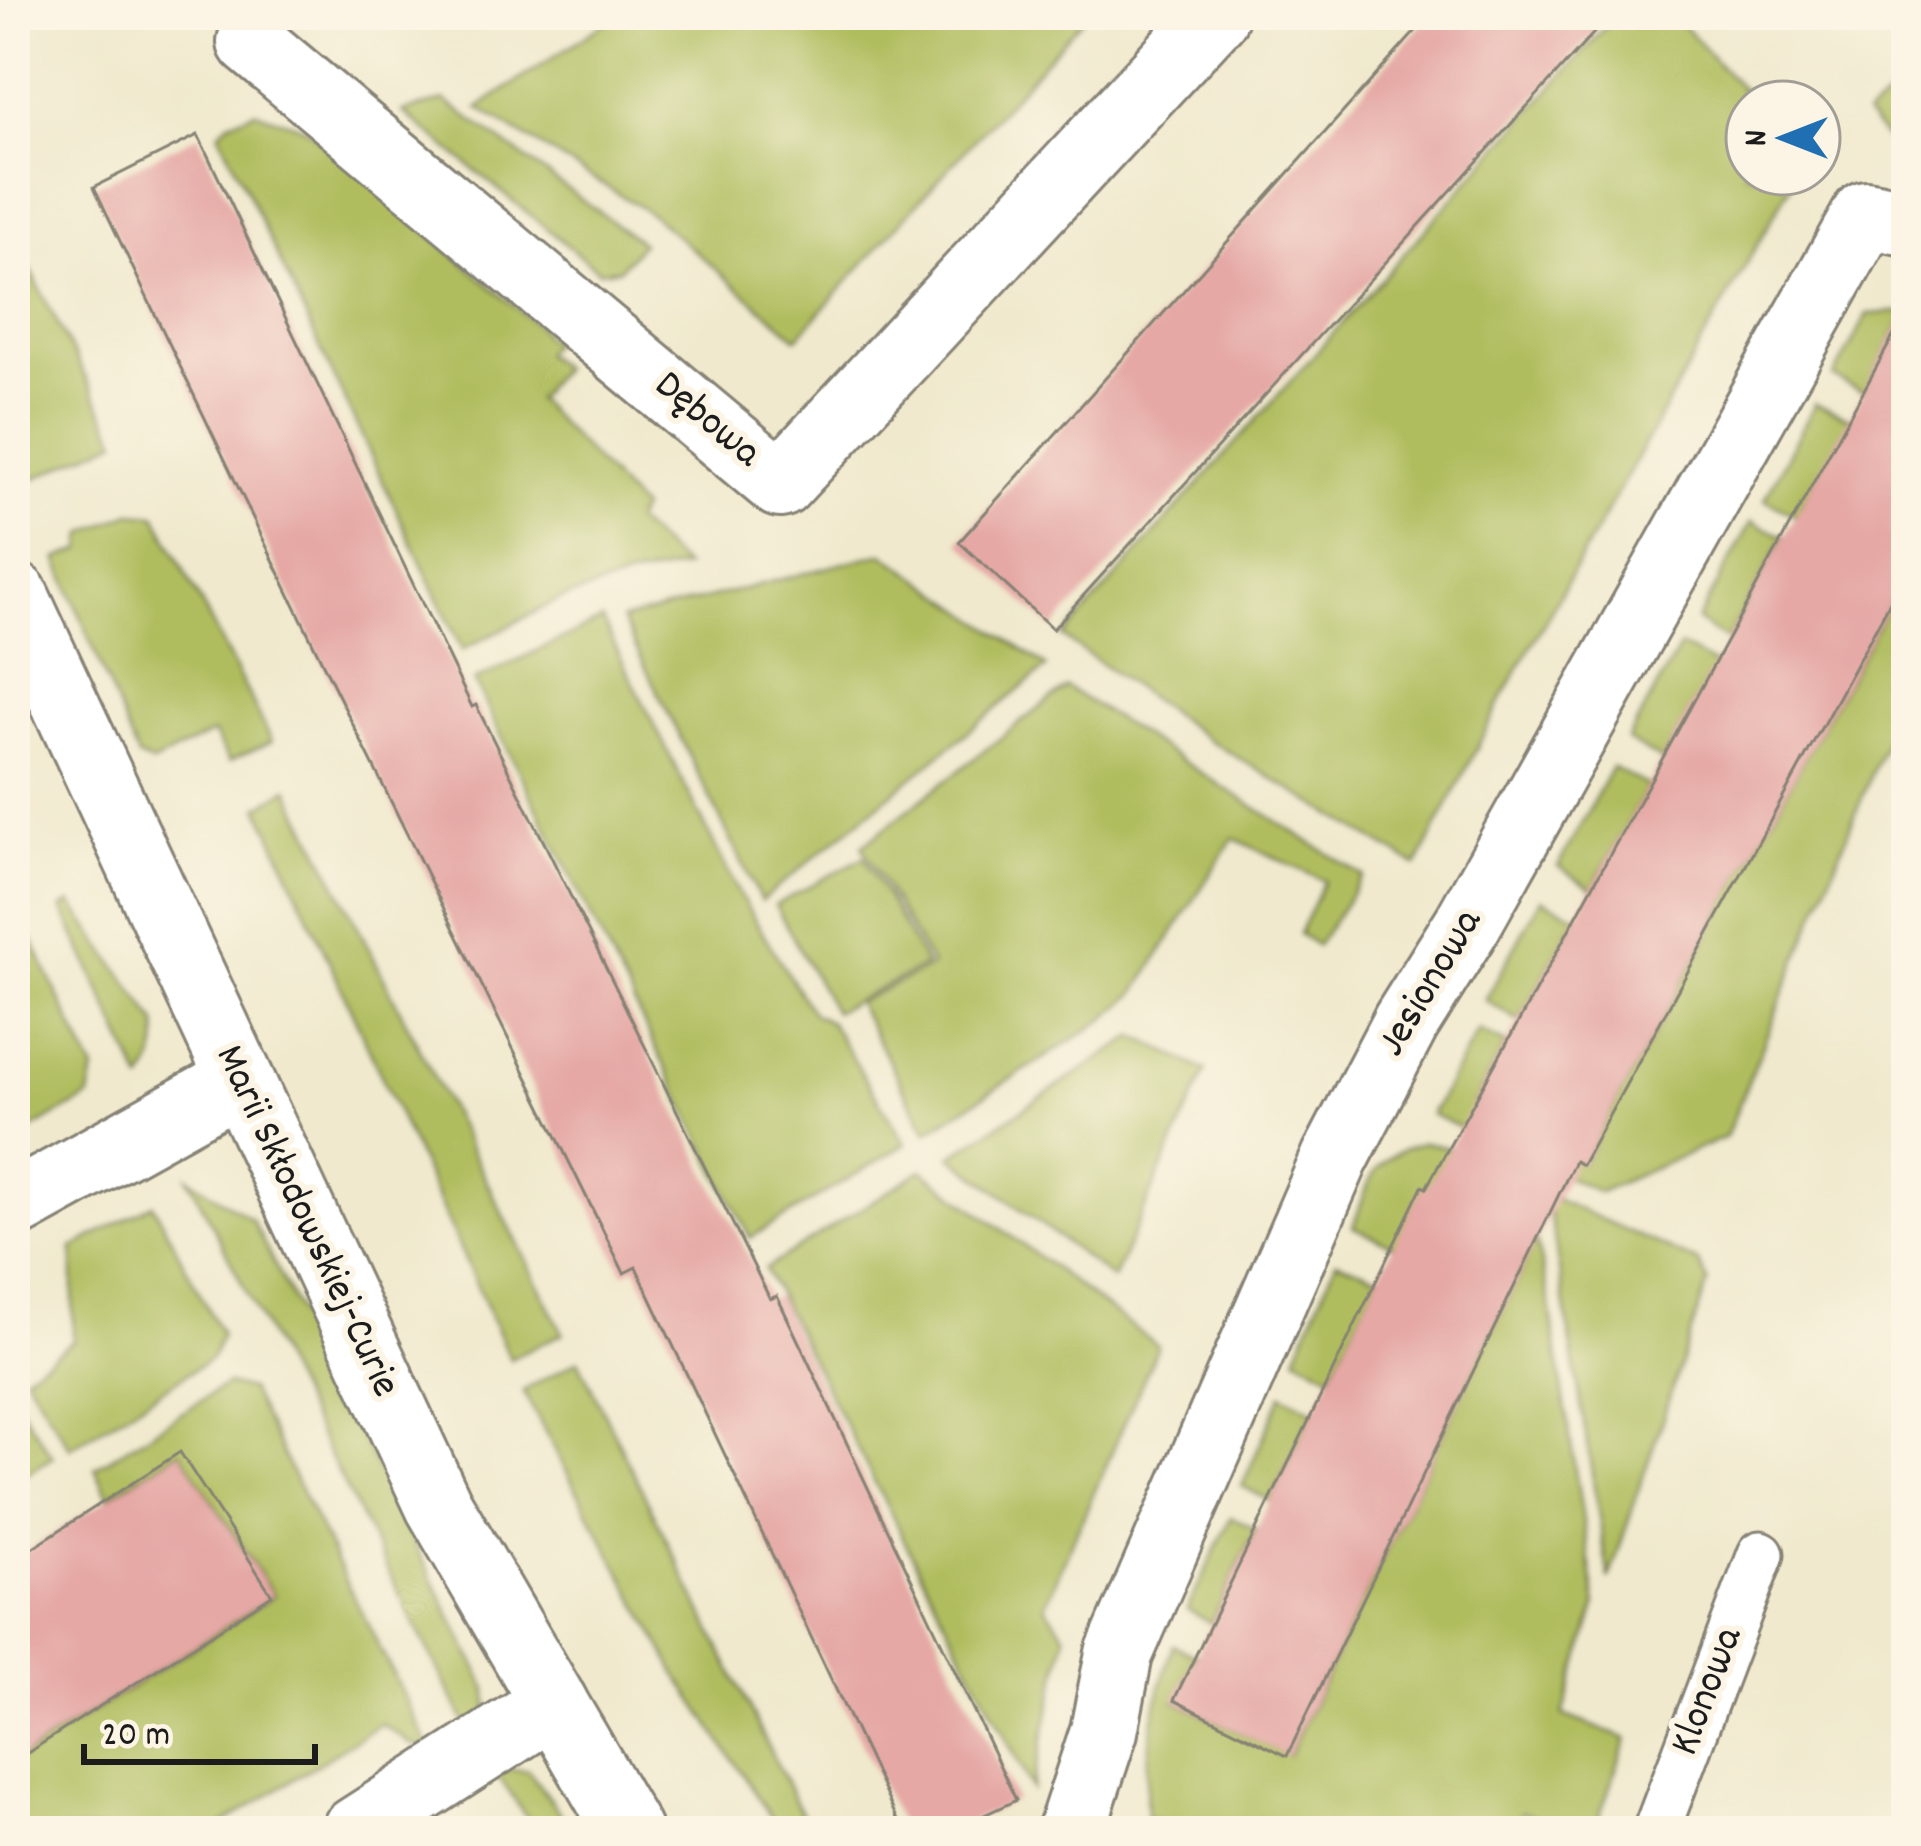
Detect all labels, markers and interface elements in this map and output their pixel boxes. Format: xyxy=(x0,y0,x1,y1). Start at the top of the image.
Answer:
north arrow xyxy=(1723,78,1843,198)
text: N xyxy=(1735,130,1782,146)
street label: Dębowa xyxy=(639,358,774,485)
street label: Jesionowa xyxy=(1364,898,1500,1069)
street label: Marii Skłodowskiej-Curie xyxy=(197,1036,413,1408)
street label: Klonowa xyxy=(1657,1618,1761,1765)
scale bar xyxy=(84,1690,315,1764)
text: 20 m xyxy=(102,1711,170,1763)

